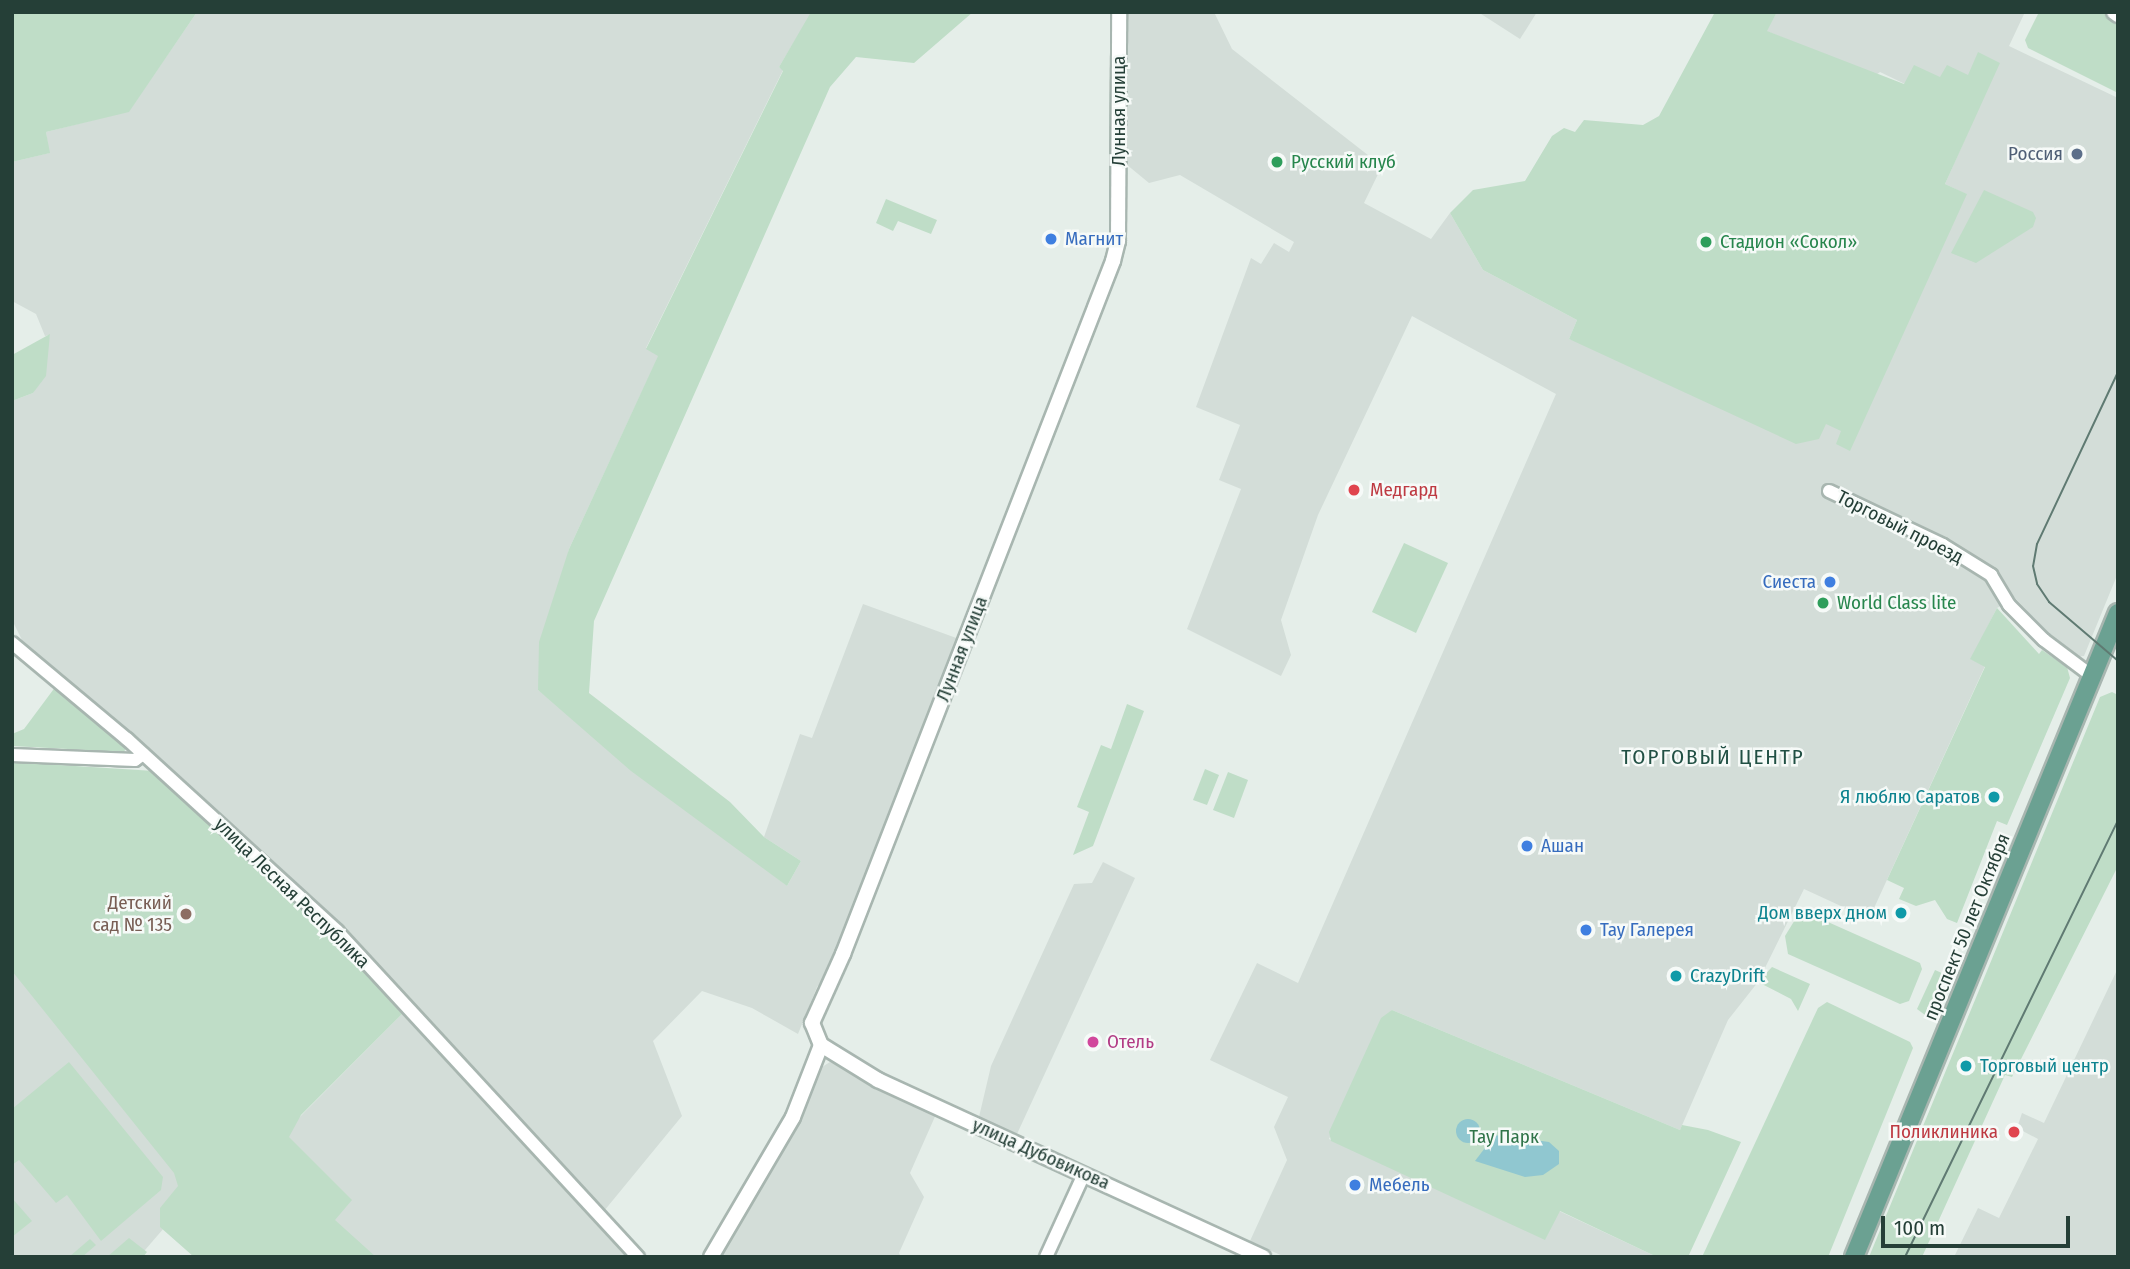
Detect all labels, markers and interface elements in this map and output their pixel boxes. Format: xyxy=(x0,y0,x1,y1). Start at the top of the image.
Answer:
street label: Лунная улица xyxy=(1108,56,1130,166)
place label: Россия xyxy=(2008,143,2063,165)
marker: Россия xyxy=(2069,146,2085,162)
place label: Русский клуб xyxy=(1291,151,1396,173)
marker: Русский клуб xyxy=(1269,154,1285,170)
place label: Магнит xyxy=(1065,228,1123,250)
marker: Магнит xyxy=(1043,231,1059,247)
place label: Стадион «Сокол» xyxy=(1720,231,1857,253)
marker: Стадион «Сокол» xyxy=(1698,234,1714,250)
place label: Медгард xyxy=(1370,479,1438,501)
marker: Медгард xyxy=(1344,480,1364,500)
street label: Торговый проезд xyxy=(1833,485,1967,569)
place label: Сиеста xyxy=(1763,571,1816,593)
marker: Сиеста xyxy=(1822,574,1838,590)
place label: World Class lite xyxy=(1837,592,1956,614)
street label: Лунная улица xyxy=(932,593,992,705)
marker: World Class lite xyxy=(1815,595,1831,611)
district label: ТОРГОВЫЙ ЦЕНТР xyxy=(1623,744,1803,770)
place label: Я люблю Саратов xyxy=(1840,786,1980,808)
marker: Я люблю Саратов xyxy=(1986,789,2002,805)
street label: улица Лесная Республика xyxy=(210,813,374,973)
street label: проспект 50 лет Октября xyxy=(1919,830,2015,1024)
place label: Ашан xyxy=(1541,835,1584,857)
marker: Ашан xyxy=(1519,838,1535,854)
place label: Детский сад № 135 xyxy=(92,892,172,936)
place label: Дом вверх дном xyxy=(1758,902,1887,924)
marker: Дом вверх дном xyxy=(1893,905,1909,921)
marker: Детский сад № 135 xyxy=(178,906,194,922)
place label: Тау Галерея xyxy=(1600,919,1694,941)
marker: Тау Галерея xyxy=(1578,922,1594,938)
place label: CrazyDrift xyxy=(1690,965,1765,987)
marker: CrazyDrift xyxy=(1668,968,1684,984)
place label: Отель xyxy=(1107,1031,1154,1053)
marker: Отель xyxy=(1085,1034,1101,1050)
place label: Торговый центр xyxy=(1980,1055,2109,1077)
marker: Торговый центр xyxy=(1958,1058,1974,1074)
street label: улица Дубовикова xyxy=(969,1113,1113,1195)
place label: Поликлиника xyxy=(1890,1121,1998,1143)
marker: Поликлиника xyxy=(2004,1122,2024,1142)
park label: Тау Парк xyxy=(1469,1126,1539,1148)
place label: Мебель xyxy=(1369,1174,1430,1196)
marker: Мебель xyxy=(1347,1177,1363,1193)
scale bar xyxy=(1885,1202,2074,1246)
text: 100 m xyxy=(1894,1215,1945,1241)

